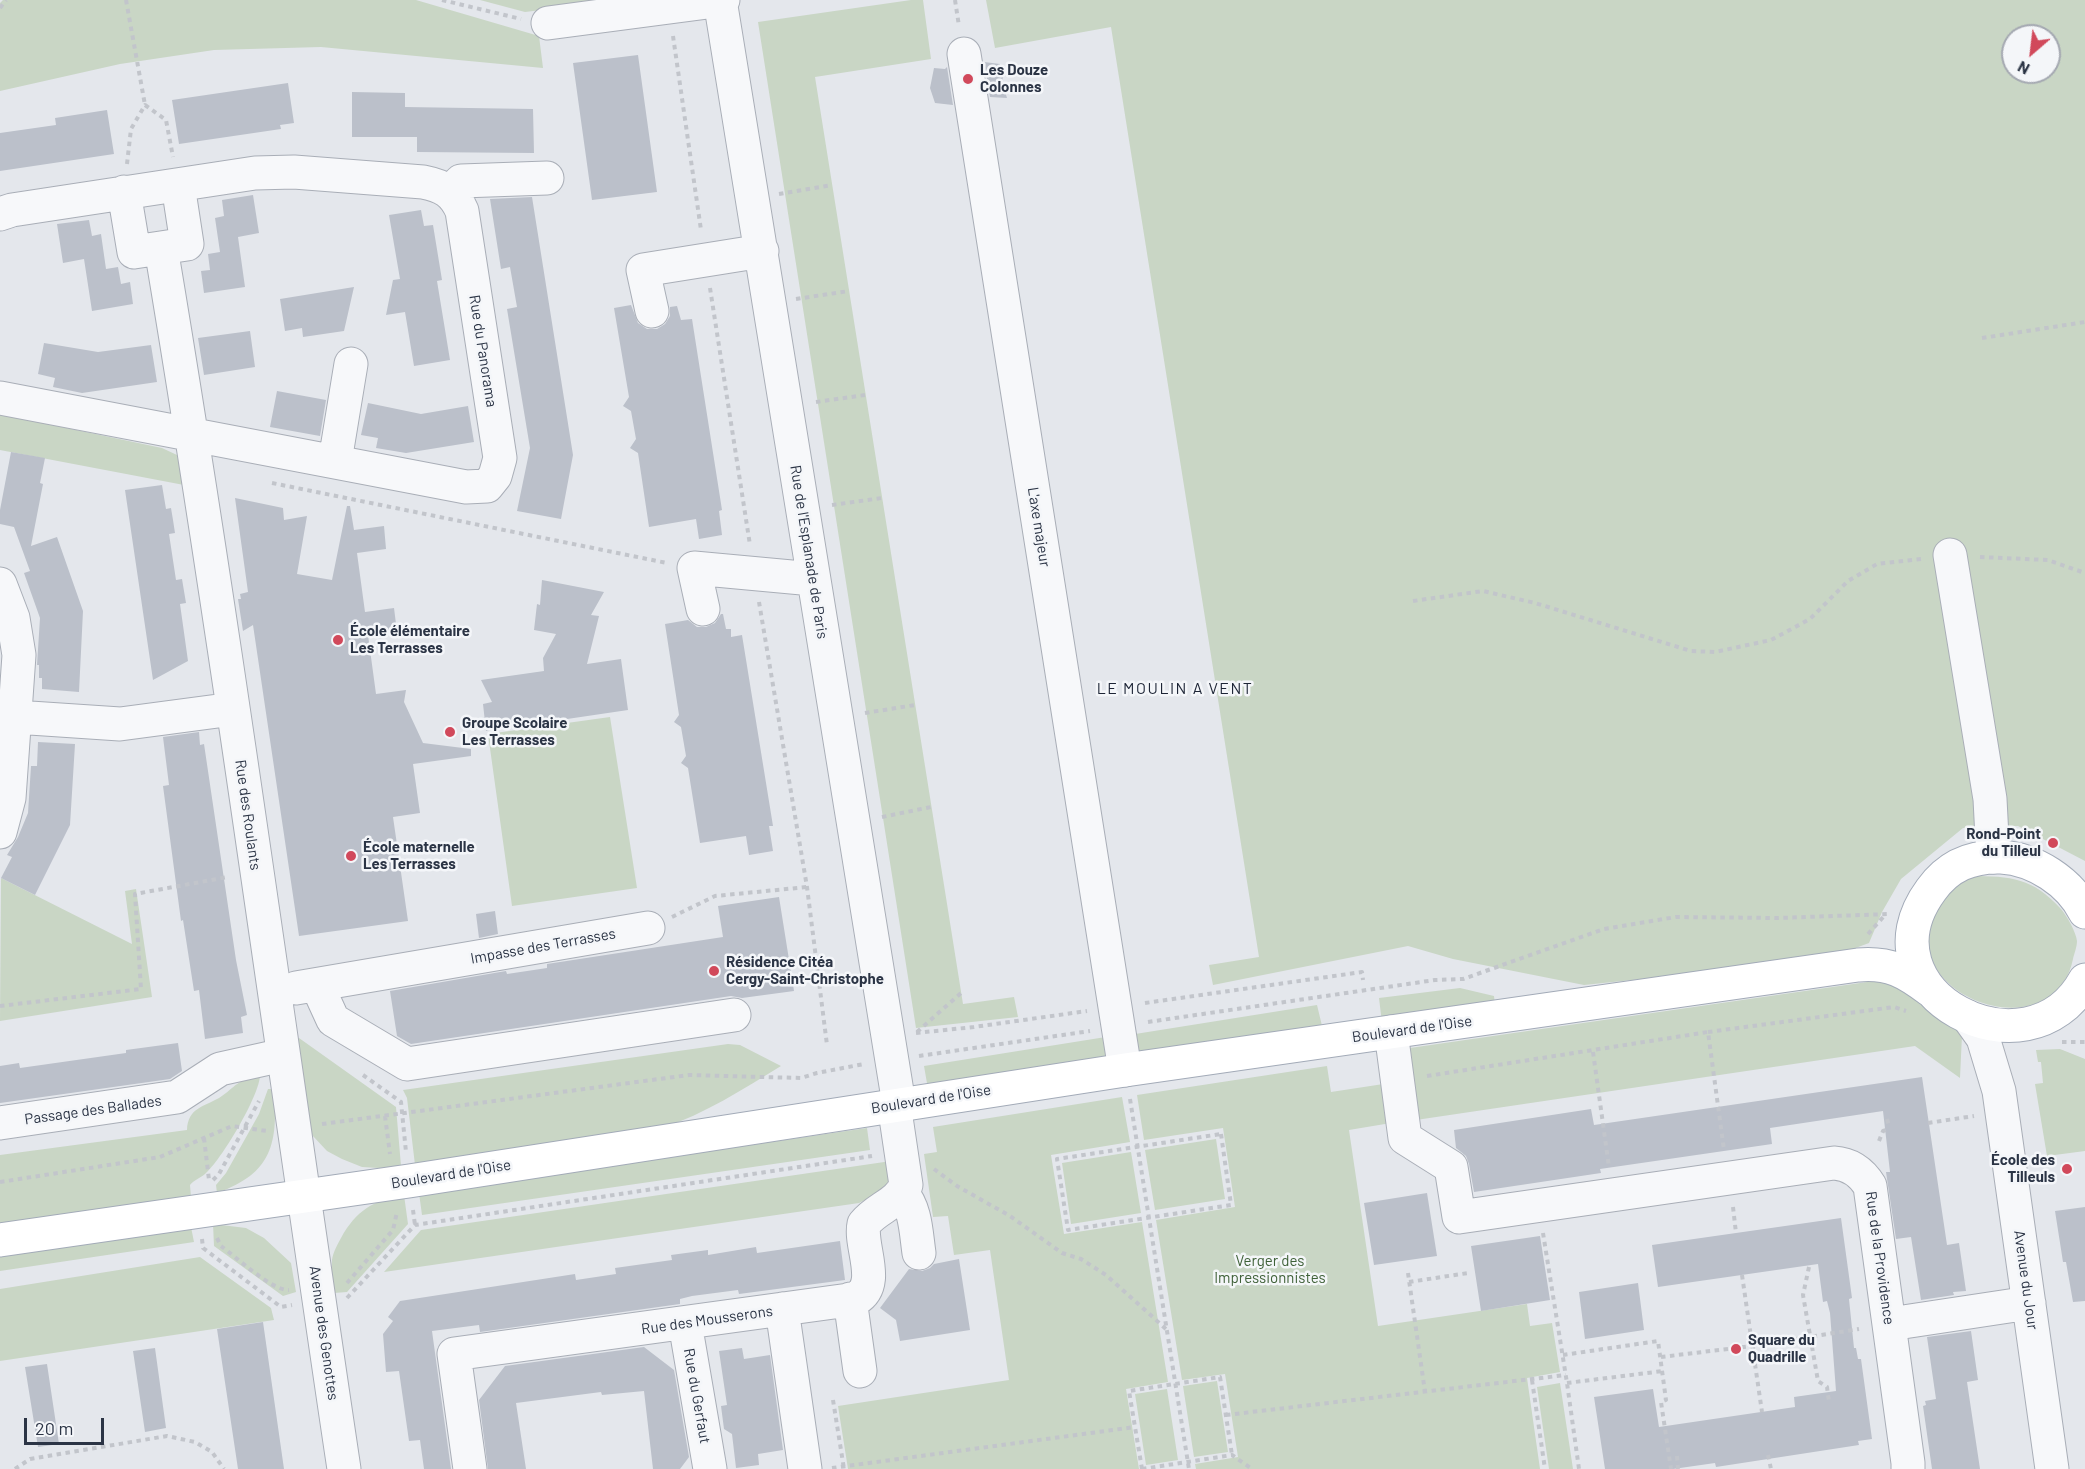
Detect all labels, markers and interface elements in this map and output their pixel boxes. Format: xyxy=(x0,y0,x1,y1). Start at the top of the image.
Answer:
north arrow xyxy=(2001,24,2061,84)
text: N xyxy=(2014,58,2032,79)
place label: Les Douze Colonnes xyxy=(980,61,1048,96)
marker: Les Douze Colonnes xyxy=(961,72,975,86)
street label: Rue du Panorama xyxy=(465,294,501,408)
street label: Rue de l'Esplanade de Paris xyxy=(786,464,832,640)
street label: L'axe majeur xyxy=(1024,486,1054,568)
place label: École élémentaire Les Terrasses xyxy=(350,622,470,657)
marker: École élémentaire Les Terrasses xyxy=(331,633,345,647)
district label: LE MOULIN A VENT xyxy=(1097,679,1253,699)
place label: Groupe Scolaire Les Terrasses xyxy=(462,714,567,749)
marker: Groupe Scolaire Les Terrasses xyxy=(443,725,457,739)
street label: Rue des Roulants xyxy=(231,758,265,872)
place label: Rond-Point du Tilleul xyxy=(1966,825,2041,860)
marker: Rond-Point du Tilleul xyxy=(2046,836,2060,850)
place label: École maternelle Les Terrasses xyxy=(363,838,475,873)
marker: École maternelle Les Terrasses xyxy=(344,849,358,863)
street label: Impasse des Terrasses xyxy=(469,924,617,968)
place label: Résidence Citéa Cergy-Saint-Christophe xyxy=(726,953,884,988)
marker: Résidence Citéa Cergy-Saint-Christophe xyxy=(707,964,721,978)
street label: Boulevard de l'Oise xyxy=(1351,1012,1473,1046)
street label: Boulevard de l'Oise xyxy=(870,1081,992,1117)
street label: Passage des Ballades xyxy=(23,1091,163,1129)
place label: École des Tilleuls xyxy=(1991,1151,2055,1186)
street label: Boulevard de l'Oise xyxy=(390,1156,512,1192)
marker: École des Tilleuls xyxy=(2060,1162,2074,1176)
street label: Rue de la Providence xyxy=(1862,1190,1898,1326)
street label: Avenue du Jour xyxy=(2010,1229,2042,1331)
park label: Verger des Impressionnistes xyxy=(1214,1252,1326,1287)
street label: Avenue des Genottes xyxy=(306,1264,342,1402)
street label: Rue des Mousserons xyxy=(640,1302,774,1338)
place label: Square du Quadrille xyxy=(1748,1331,1815,1366)
marker: Square du Quadrille xyxy=(1729,1342,1743,1356)
street label: Rue du Gerfaut xyxy=(680,1347,714,1445)
scale bar xyxy=(27,1406,106,1444)
text: 20 m xyxy=(35,1417,73,1439)

